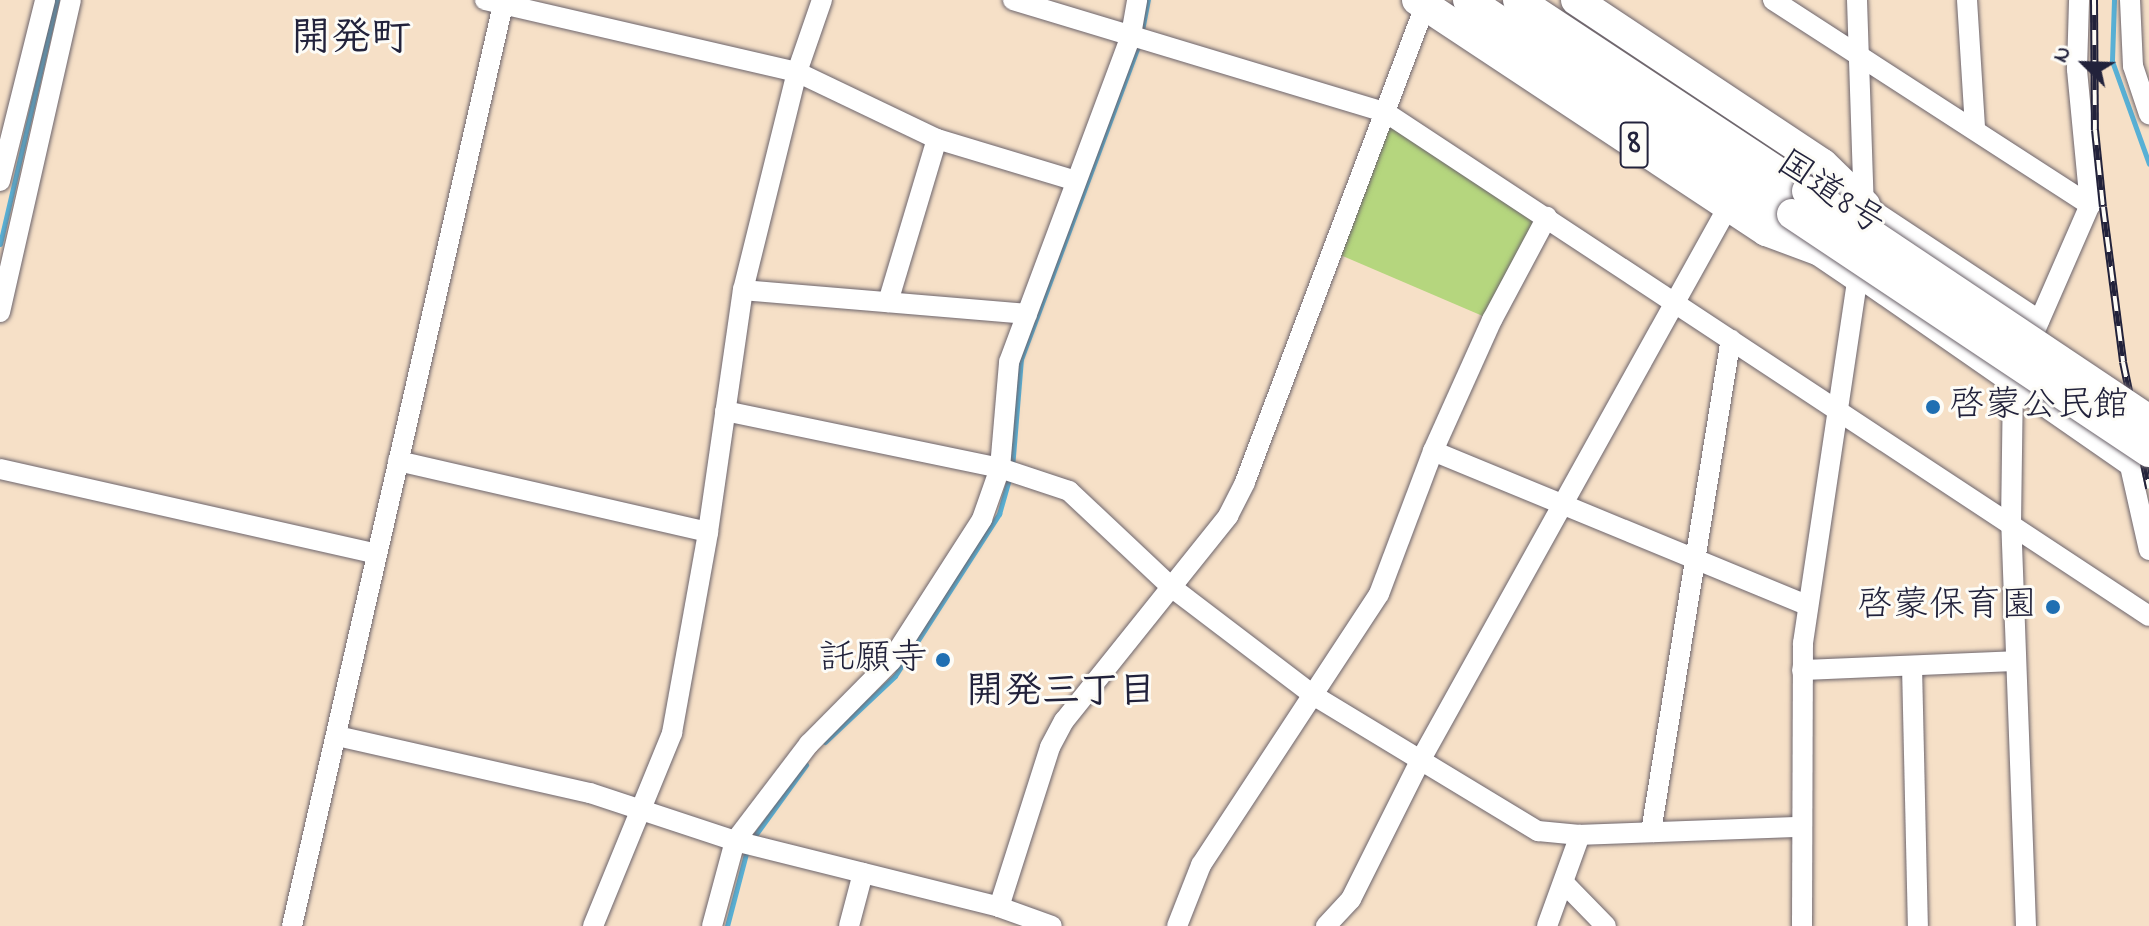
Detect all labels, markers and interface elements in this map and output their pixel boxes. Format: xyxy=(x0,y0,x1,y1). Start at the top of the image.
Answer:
district label: 開発町 xyxy=(291,16,411,64)
north arrow xyxy=(2045,24,2125,104)
text: N xyxy=(2045,42,2081,68)
road number: 8 xyxy=(1618,115,1650,175)
street label: 国道8号 xyxy=(1768,142,1892,246)
place label: 啓蒙公民館 xyxy=(1949,385,2129,429)
marker: 啓蒙公民館 xyxy=(1924,398,1942,416)
place label: 啓蒙保育園 xyxy=(1857,585,2037,629)
marker: 啓蒙保育園 xyxy=(2044,598,2062,616)
place label: 託願寺 xyxy=(819,638,927,682)
marker: 託願寺 xyxy=(934,651,952,669)
district label: 開発三丁目 xyxy=(966,671,1156,717)

